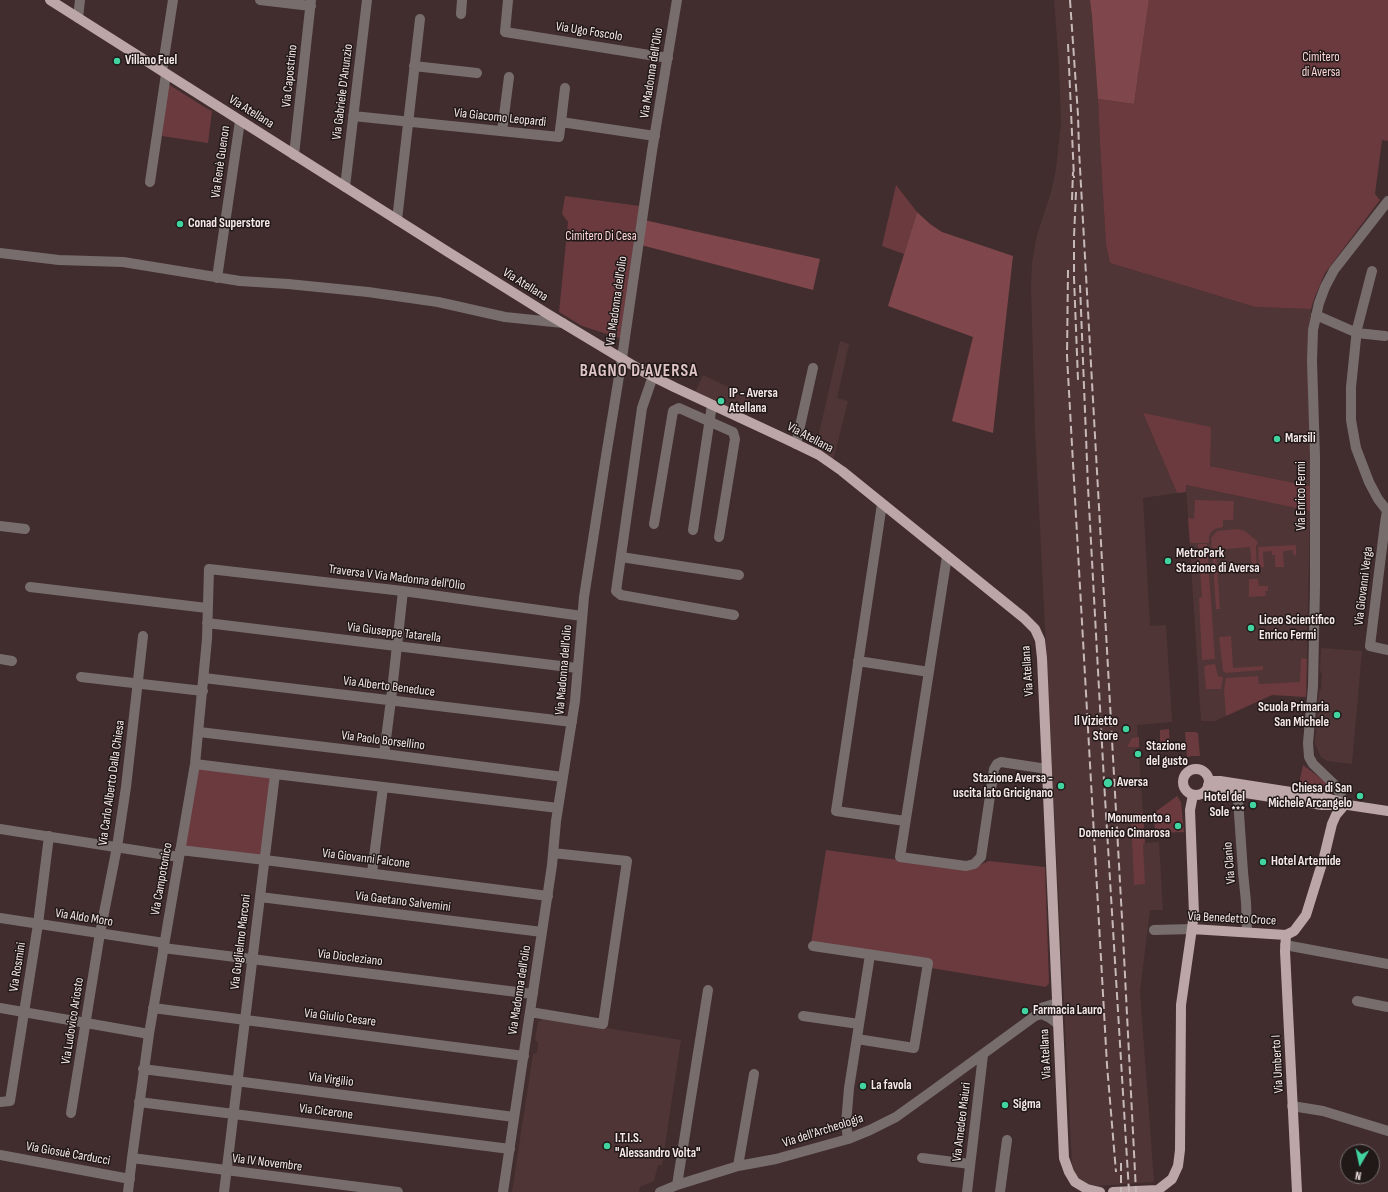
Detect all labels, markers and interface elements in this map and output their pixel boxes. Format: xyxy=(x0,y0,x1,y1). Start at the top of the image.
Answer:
street label: Via Ugo Foscolo xyxy=(554,19,624,45)
street label: Via Madonna dell'Olio xyxy=(637,27,667,119)
street label: Via Gabriele D'Anunzio xyxy=(329,43,357,141)
street label: Via Capostrino xyxy=(279,44,301,108)
park label: Cimitero di Aversa xyxy=(1302,50,1340,81)
place label: Villano Fuel xyxy=(125,53,177,69)
marker: Villano Fuel xyxy=(112,56,122,66)
street label: Via Atellana xyxy=(225,92,277,132)
street label: Via Giacomo Leopardi xyxy=(453,105,547,131)
street label: Via Renè Guenon xyxy=(208,125,234,199)
place label: Conad Superstore xyxy=(188,216,270,232)
marker: Conad Superstore xyxy=(175,219,185,229)
park label: Cimitero Di Cesa xyxy=(565,229,637,245)
street label: Via Madonna dell'olio xyxy=(603,255,631,347)
street label: Via Atellana xyxy=(499,265,551,305)
district label: BAGNO D'AVERSA xyxy=(580,362,698,382)
place label: IP - Aversa Atellana xyxy=(729,386,778,417)
marker: IP - Aversa Atellana xyxy=(716,396,726,406)
street label: Via Atellana xyxy=(784,419,836,457)
place label: Marsili xyxy=(1285,431,1316,447)
marker: Marsili xyxy=(1272,434,1282,444)
street label: Via Enrico Fermi xyxy=(1294,461,1310,531)
place label: MetroPark Stazione di Aversa xyxy=(1176,546,1259,577)
street label: Via Giovanni Verga xyxy=(1351,546,1377,626)
marker: MetroPark Stazione di Aversa xyxy=(1163,556,1173,566)
street label: Traversa V Via Madonna dell'Olio xyxy=(328,562,466,594)
place label: Liceo Scientifico Enrico Fermi xyxy=(1259,613,1335,644)
street label: Via Giuseppe Tatarella xyxy=(346,619,442,647)
marker: Liceo Scientifico Enrico Fermi xyxy=(1246,623,1256,633)
street label: Via Madonna dell'olio xyxy=(552,624,576,716)
street label: Via Atellana xyxy=(1018,645,1038,697)
street label: Via Alberto Beneduce xyxy=(342,674,436,700)
place label: Scuola Primaria San Michele xyxy=(1258,700,1329,731)
marker: Scuola Primaria San Michele xyxy=(1332,710,1342,720)
place label: Il Vizietto Store xyxy=(1074,714,1118,745)
street label: Via Carlo Alberto Dalla Chiesa xyxy=(95,719,129,847)
marker: Il Vizietto Store xyxy=(1121,724,1131,734)
street label: Via Paolo Borsellino xyxy=(340,728,426,754)
place label: Stazione del gusto xyxy=(1146,739,1188,770)
marker: Stazione del gusto xyxy=(1133,749,1143,759)
place label: Stazione Aversa - uscita lato Gricignano xyxy=(953,771,1053,802)
place label: Aversa xyxy=(1117,775,1148,791)
marker: Aversa xyxy=(1102,777,1114,789)
marker: Stazione Aversa - uscita lato Gricignano xyxy=(1056,781,1066,791)
place label: Chiesa di San Michele Arcangelo xyxy=(1268,781,1352,812)
place label: Hotel del Sole *** xyxy=(1204,790,1245,821)
marker: Chiesa di San Michele Arcangelo xyxy=(1355,791,1365,801)
marker: Hotel del Sole *** xyxy=(1248,800,1258,810)
place label: Monumento a Domenico Cimarosa xyxy=(1079,811,1170,842)
marker: Monumento a Domenico Cimarosa xyxy=(1173,821,1183,831)
street label: Via Clanio xyxy=(1220,841,1240,885)
street label: Via Campotonico xyxy=(148,842,176,916)
street label: Via Giovanni Falcone xyxy=(321,846,411,872)
place label: Hotel Artemide xyxy=(1271,854,1341,870)
marker: Hotel Artemide xyxy=(1258,857,1268,867)
street label: Via Gaetano Salvemini xyxy=(355,888,451,916)
street label: Via Guglielmo Marconi xyxy=(227,894,255,990)
street label: Via Aldo Moro xyxy=(54,906,114,930)
street label: Via Benedetto Croce xyxy=(1187,909,1277,929)
street label: Via Rosmini xyxy=(6,941,30,993)
street label: Via Madonna dell'olio xyxy=(505,944,535,1036)
street label: Via Diocleziano xyxy=(317,946,383,970)
street label: Via Ludovico Ariosto xyxy=(58,977,88,1065)
place label: Farmacia Lauro xyxy=(1033,1003,1102,1019)
street label: Via Giulio Cesare xyxy=(303,1006,377,1030)
marker: Farmacia Lauro xyxy=(1020,1006,1030,1016)
street label: Via Atellana xyxy=(1037,1028,1055,1080)
street label: Via Umberto I xyxy=(1269,1034,1287,1094)
street label: Via Virgilio xyxy=(308,1070,354,1090)
place label: La favola xyxy=(871,1078,912,1094)
marker: La favola xyxy=(858,1081,868,1091)
street label: Via Amedeo Maiuri xyxy=(949,1082,975,1162)
place label: Sigma xyxy=(1013,1097,1041,1113)
marker: Sigma xyxy=(1000,1100,1010,1110)
street label: Via Cicerone xyxy=(298,1101,354,1123)
street label: Via dell'Archeologia xyxy=(781,1111,865,1151)
place label: I.T.I.S. "Alessandro Volta" xyxy=(615,1131,700,1162)
street label: Via Giosuè Carducci xyxy=(25,1139,111,1169)
marker: I.T.I.S. "Alessandro Volta" xyxy=(602,1141,612,1151)
north arrow xyxy=(1340,1144,1380,1184)
street label: Via IV Novembre xyxy=(231,1151,303,1175)
text: N xyxy=(1354,1168,1362,1182)

